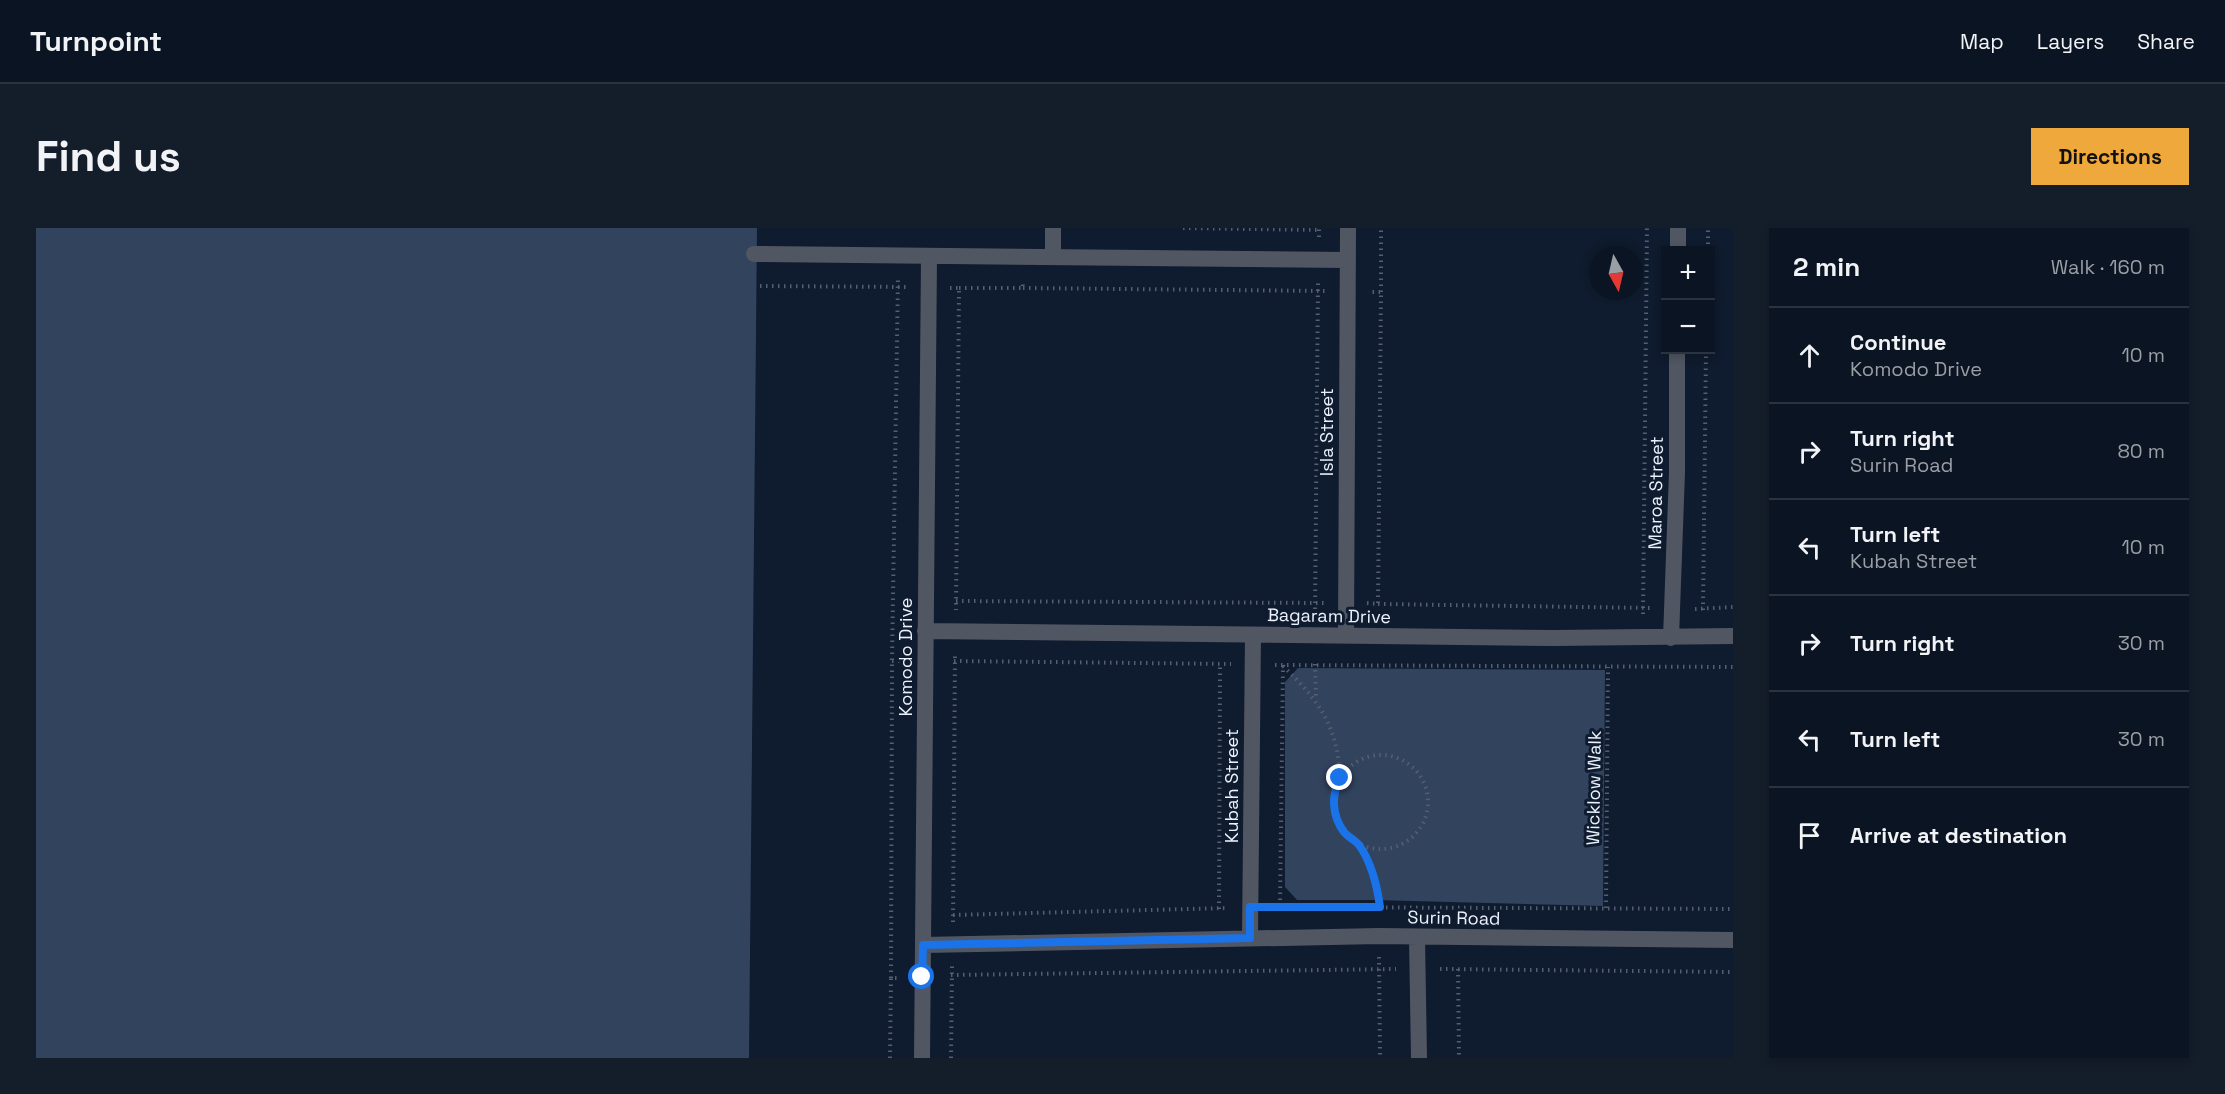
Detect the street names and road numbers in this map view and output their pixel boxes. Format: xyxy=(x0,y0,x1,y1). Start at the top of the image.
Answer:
street label: Isla Street xyxy=(1315,388,1338,476)
street label: Maroa Street xyxy=(1643,436,1668,550)
street label: Komodo Drive xyxy=(894,598,917,716)
street label: Bagaram Drive xyxy=(1267,603,1391,628)
street label: Kubah Street xyxy=(1220,729,1243,843)
street label: Wicklow Walk xyxy=(1581,730,1606,846)
street label: Surin Road xyxy=(1407,905,1501,930)

